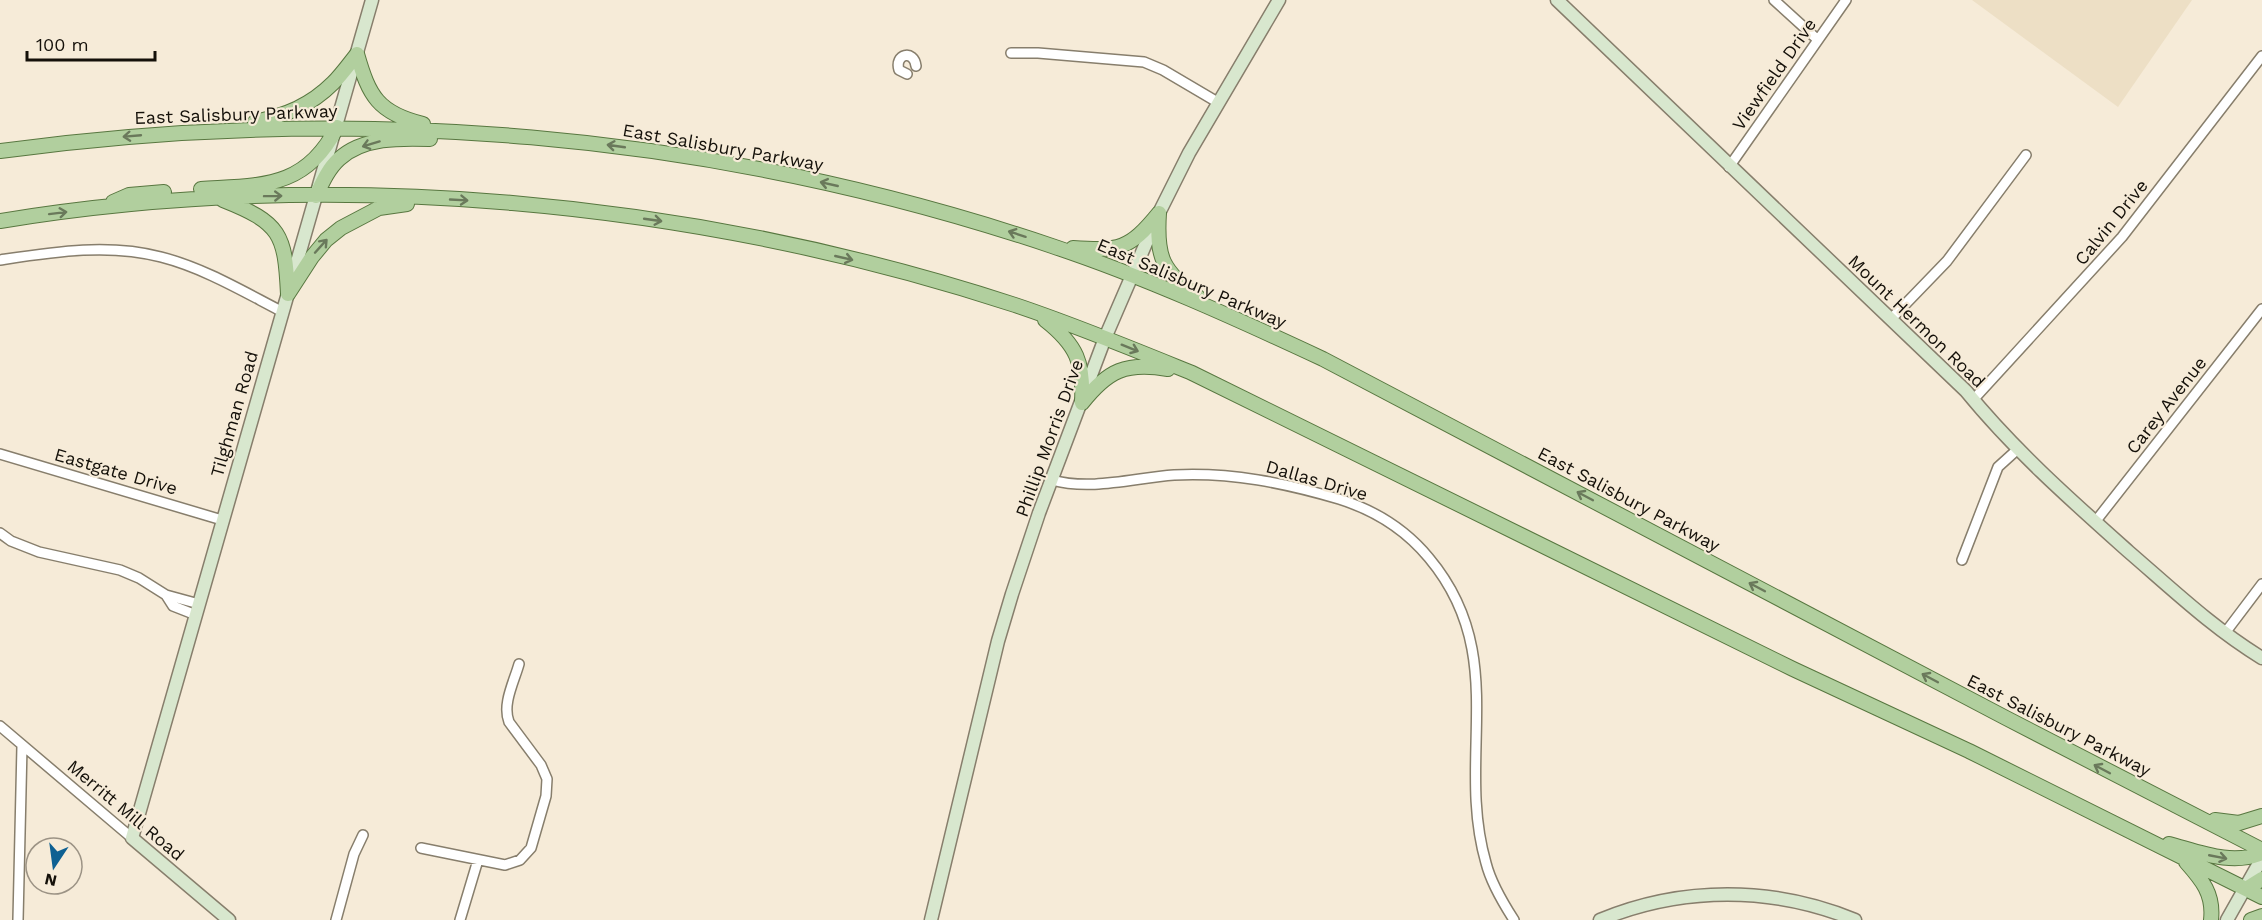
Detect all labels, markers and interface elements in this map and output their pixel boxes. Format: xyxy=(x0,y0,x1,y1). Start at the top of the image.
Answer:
street label: Viewfield Drive xyxy=(1728,14,1820,134)
scale bar xyxy=(27,24,154,62)
text: 100 m xyxy=(36,34,89,55)
street label: East Salisbury Parkway xyxy=(134,100,339,128)
street label: East Salisbury Parkway xyxy=(621,119,826,175)
one-way arrow xyxy=(122,131,142,142)
one-way arrow xyxy=(362,139,381,150)
one-way arrow xyxy=(607,140,626,151)
street label: Calvin Drive xyxy=(2070,175,2152,269)
one-way arrow xyxy=(819,178,839,189)
one-way arrow xyxy=(263,190,283,202)
one-way arrow xyxy=(448,195,468,206)
one-way arrow xyxy=(48,207,67,218)
one-way arrow xyxy=(642,215,662,226)
one-way arrow xyxy=(1008,228,1027,239)
street label: East Salisbury Parkway xyxy=(1094,234,1290,333)
one-way arrow xyxy=(314,239,328,254)
street label: Mount Hermon Road xyxy=(1844,250,1990,392)
one-way arrow xyxy=(834,252,853,264)
one-way arrow xyxy=(1120,343,1139,354)
street label: Tilghman Road xyxy=(206,349,262,479)
street label: Carey Avenue xyxy=(2122,352,2210,458)
street label: Phillip Morris Drive xyxy=(1011,356,1087,520)
street label: East Salisbury Parkway xyxy=(1534,442,1724,556)
street label: Eastgate Drive xyxy=(52,443,180,499)
street label: Dallas Drive xyxy=(1264,455,1370,505)
one-way arrow xyxy=(1576,490,1594,501)
one-way arrow xyxy=(1749,581,1766,593)
street label: East Salisbury Parkway xyxy=(1964,669,2155,781)
one-way arrow xyxy=(1921,672,1939,683)
street label: Merritt Mill Road xyxy=(63,755,189,865)
one-way arrow xyxy=(2094,763,2112,774)
north arrow xyxy=(24,836,84,896)
one-way arrow xyxy=(2208,852,2228,863)
text: N xyxy=(43,870,59,891)

